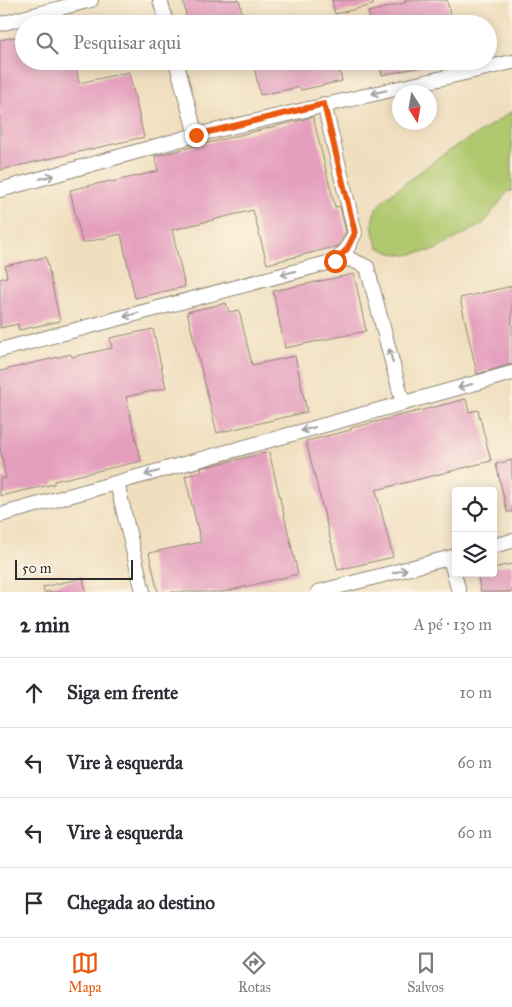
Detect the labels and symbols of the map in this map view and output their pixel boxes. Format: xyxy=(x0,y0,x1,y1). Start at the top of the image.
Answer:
north arrow xyxy=(392,85,437,130)
one-way arrow xyxy=(372,88,388,97)
route end xyxy=(185,124,208,147)
one-way arrow xyxy=(38,172,54,181)
route start xyxy=(324,250,347,273)
one-way arrow xyxy=(281,269,297,279)
one-way arrow xyxy=(124,311,140,321)
one-way arrow xyxy=(385,348,395,364)
one-way arrow xyxy=(457,382,473,391)
one-way arrow xyxy=(301,425,317,435)
one-way arrow xyxy=(144,469,160,479)
scale bar xyxy=(15,557,132,580)
one-way arrow xyxy=(391,566,407,575)

